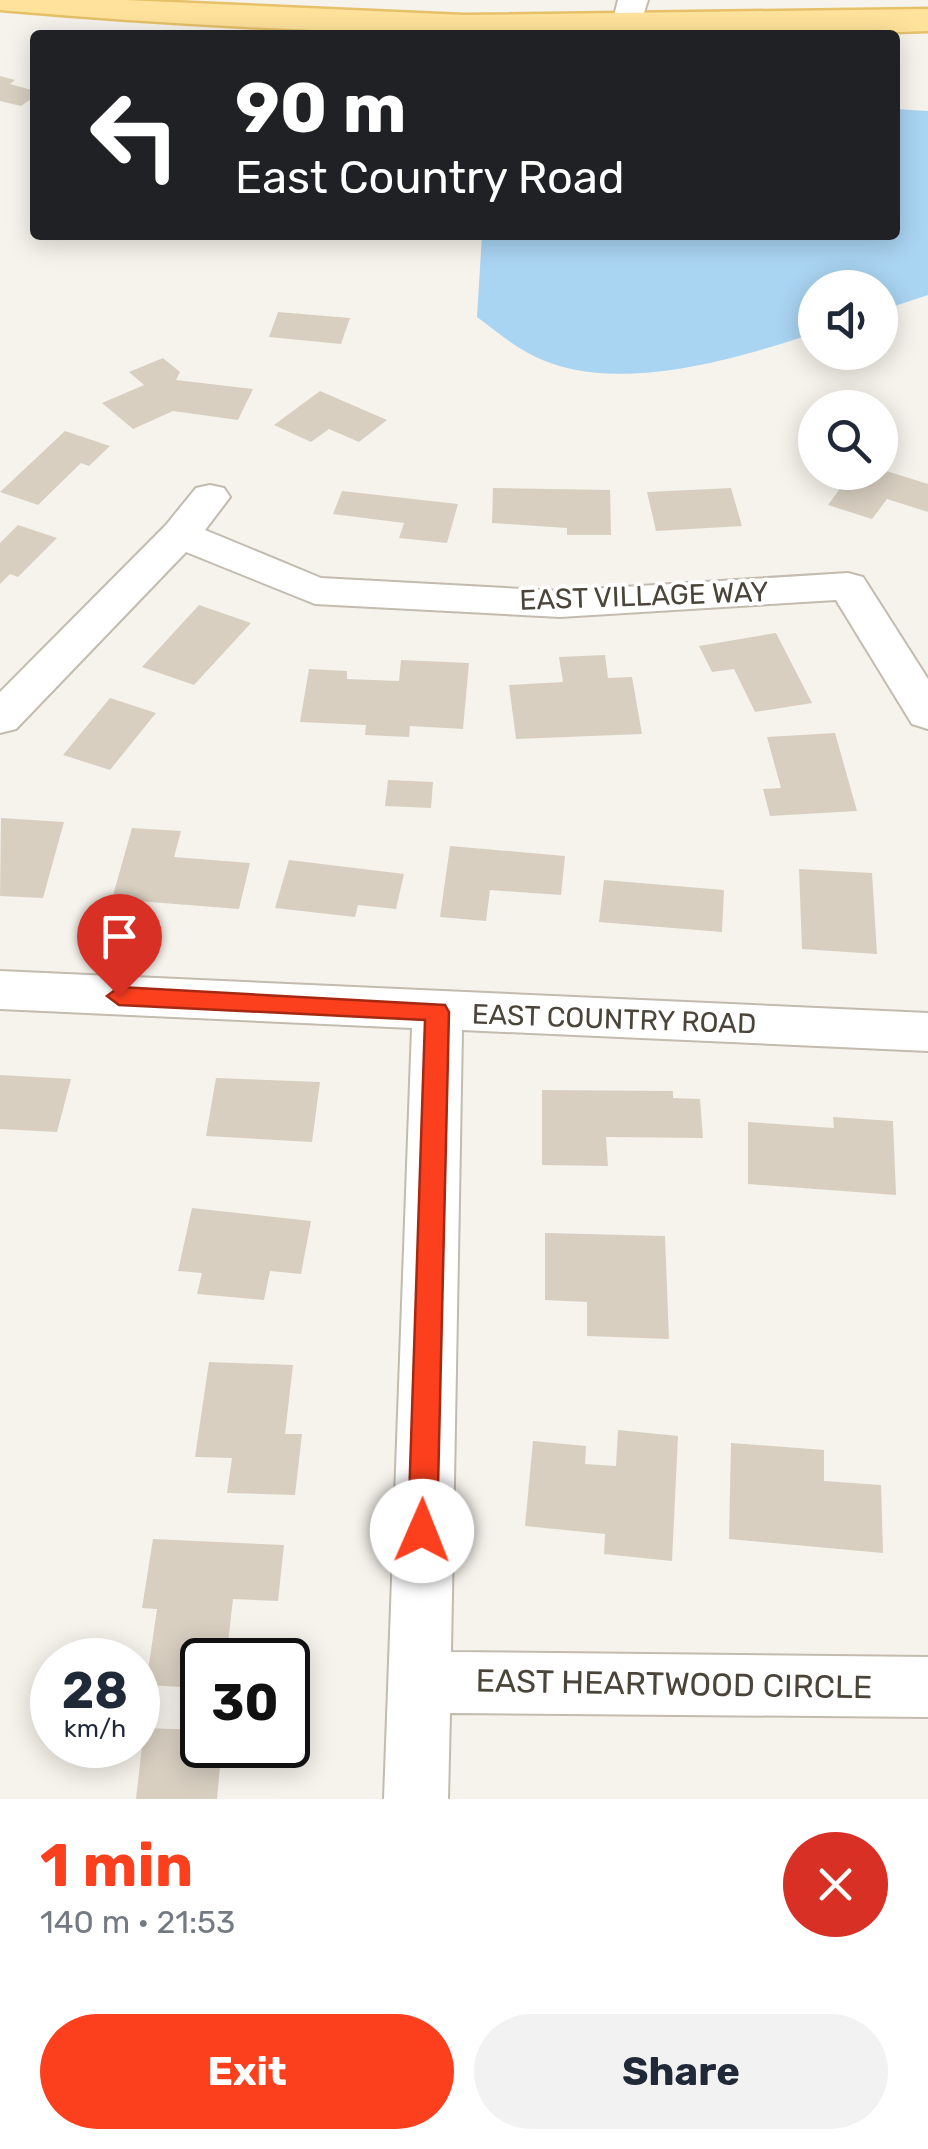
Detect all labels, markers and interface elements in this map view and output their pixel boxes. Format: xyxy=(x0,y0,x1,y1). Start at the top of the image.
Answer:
text: 90 m xyxy=(235,67,407,150)
icon: left xyxy=(70,70,200,200)
text: East Country Road xyxy=(235,151,625,204)
map controls xyxy=(798,270,898,490)
button: sound xyxy=(798,270,898,370)
button: search xyxy=(798,390,898,490)
street label: EAST VILLAGE WAY xyxy=(519,575,769,617)
pin xyxy=(77,894,162,997)
icon: arrive xyxy=(92,909,147,964)
street label: EAST COUNTRY ROAD xyxy=(471,998,757,1040)
position arrow xyxy=(370,1479,474,1583)
speed limit sign: 30 xyxy=(180,1638,310,1768)
text: 28 xyxy=(62,1661,128,1721)
street label: EAST HEARTWOOD CIRCLE xyxy=(475,1662,873,1706)
text: km/h xyxy=(64,1714,126,1743)
text: 1 min xyxy=(40,1830,193,1901)
button: close xyxy=(783,1832,888,1937)
text: 140 m · 21:53 xyxy=(40,1903,235,1941)
button: Exit xyxy=(40,2014,454,2129)
button: Share xyxy=(474,2014,888,2129)

